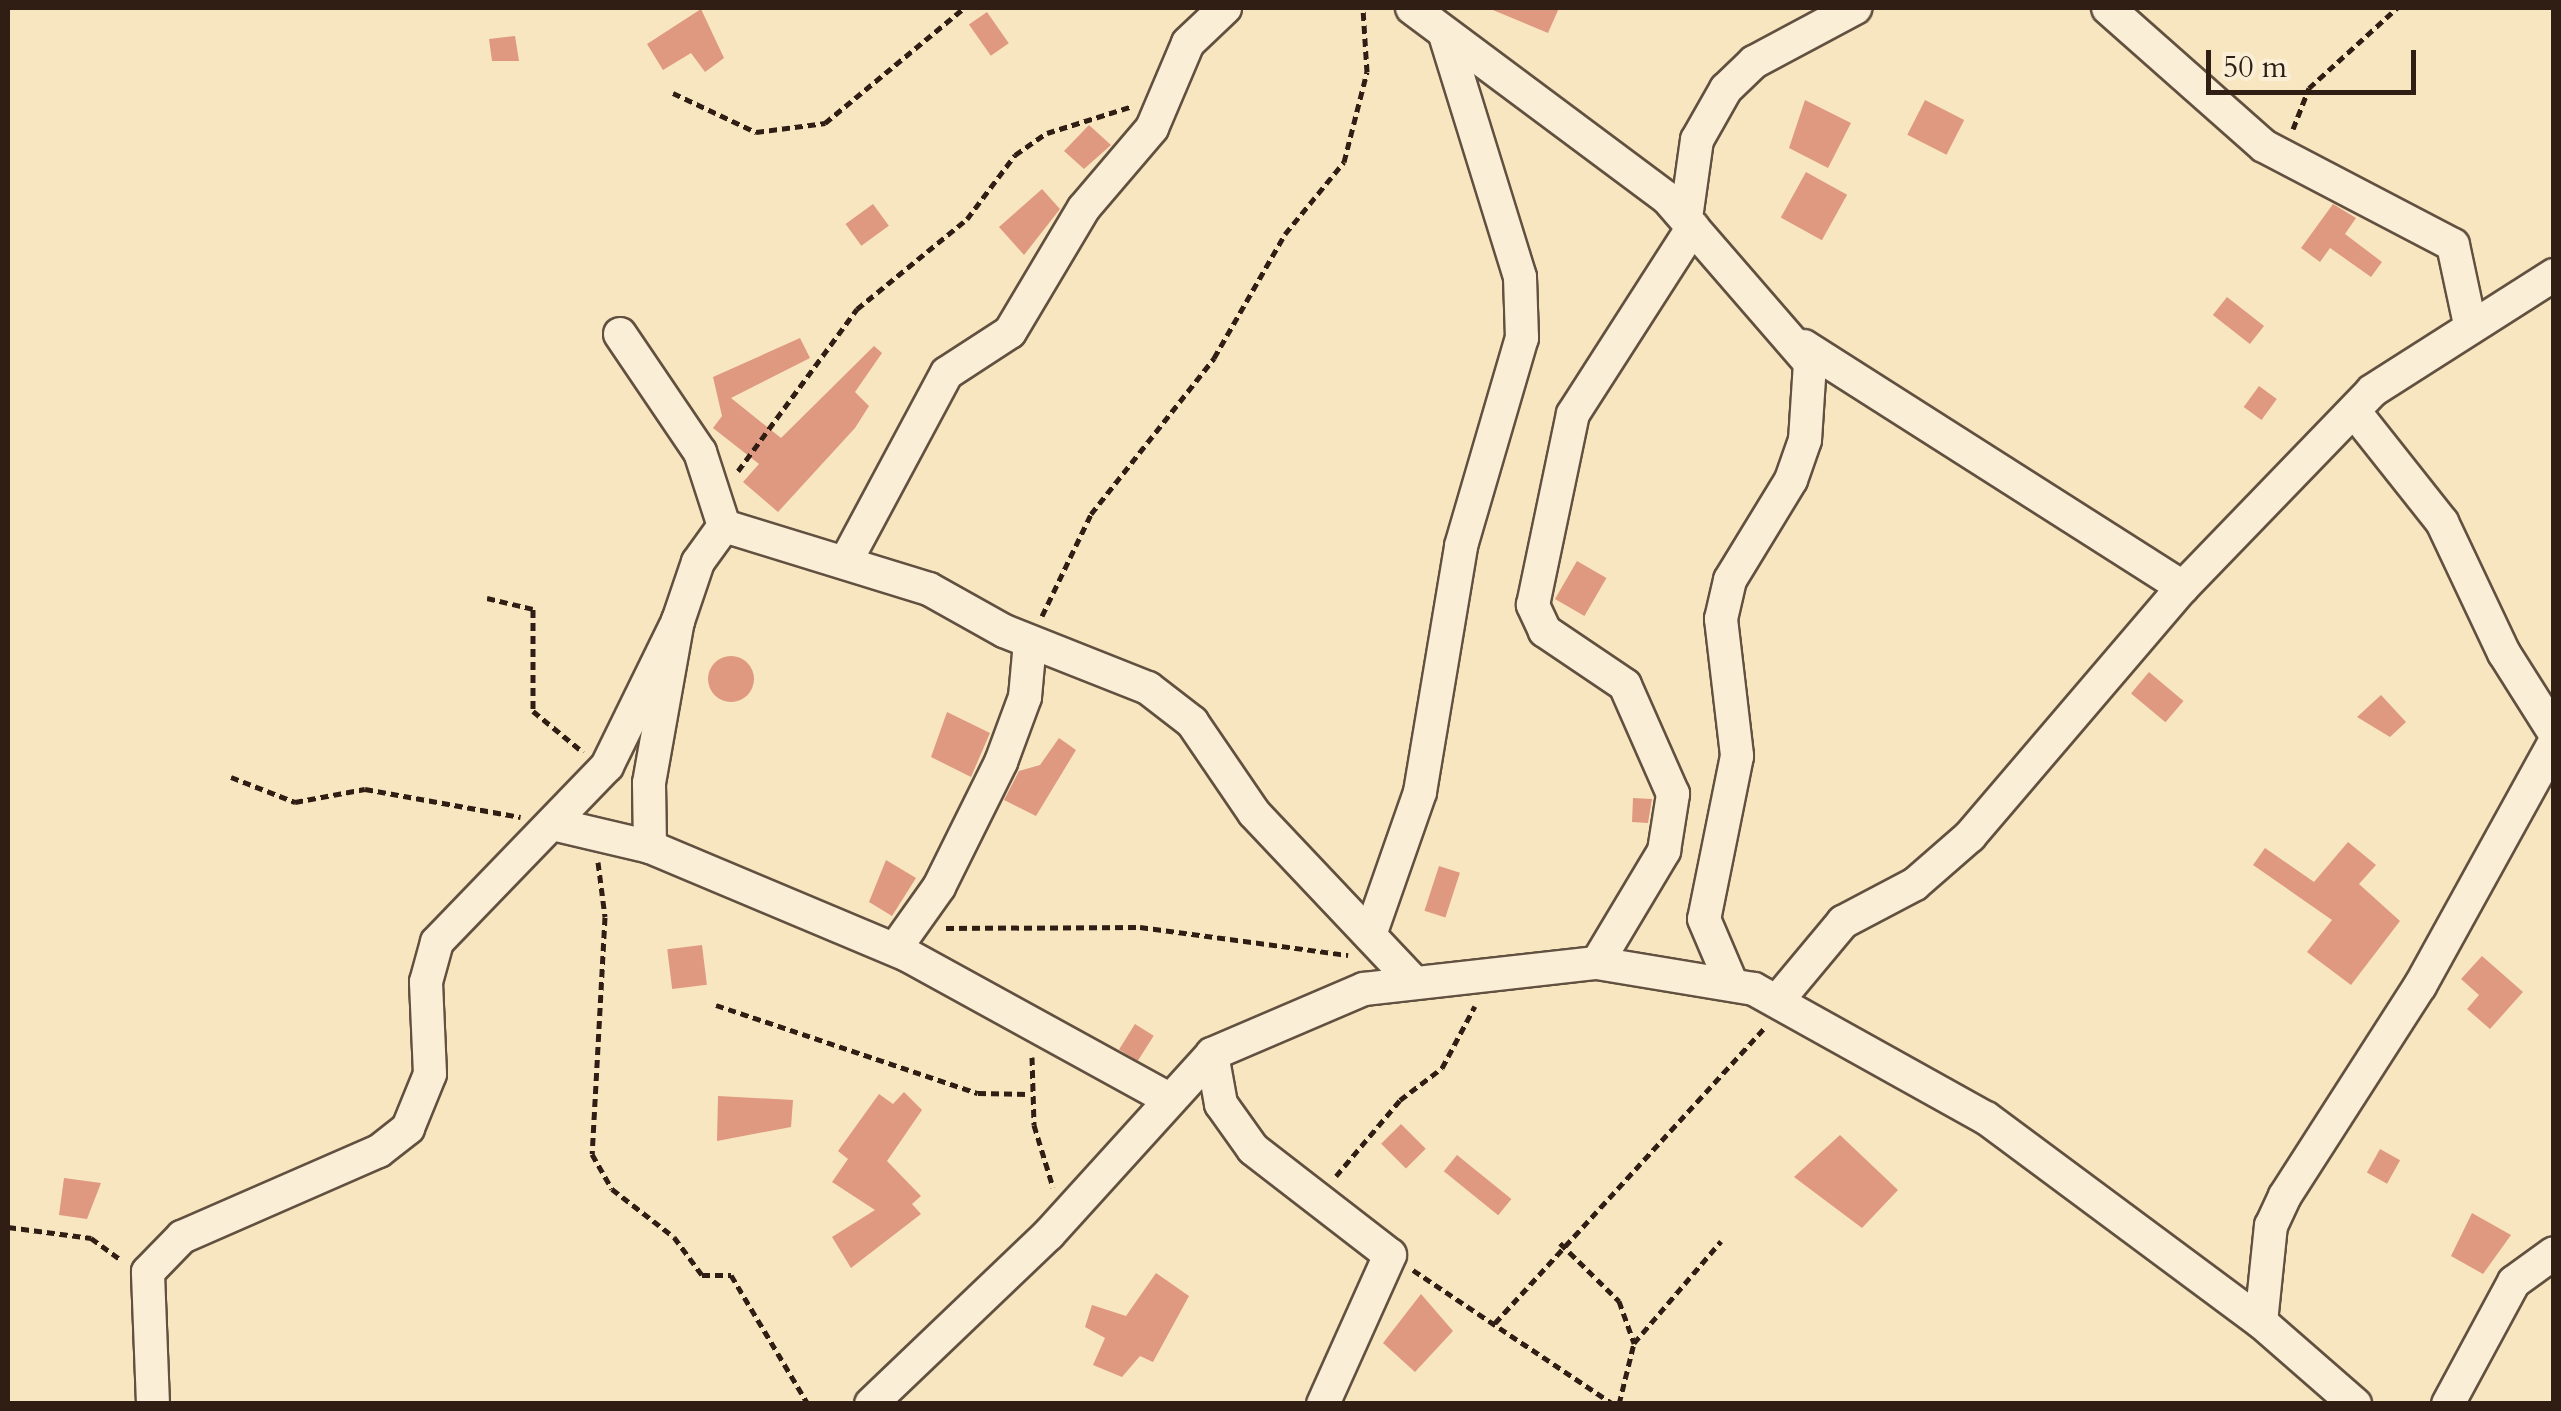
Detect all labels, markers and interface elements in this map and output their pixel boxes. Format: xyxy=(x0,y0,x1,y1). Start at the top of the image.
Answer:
scale bar xyxy=(2211,30,2421,92)
text: 50 m xyxy=(2223,47,2287,88)

